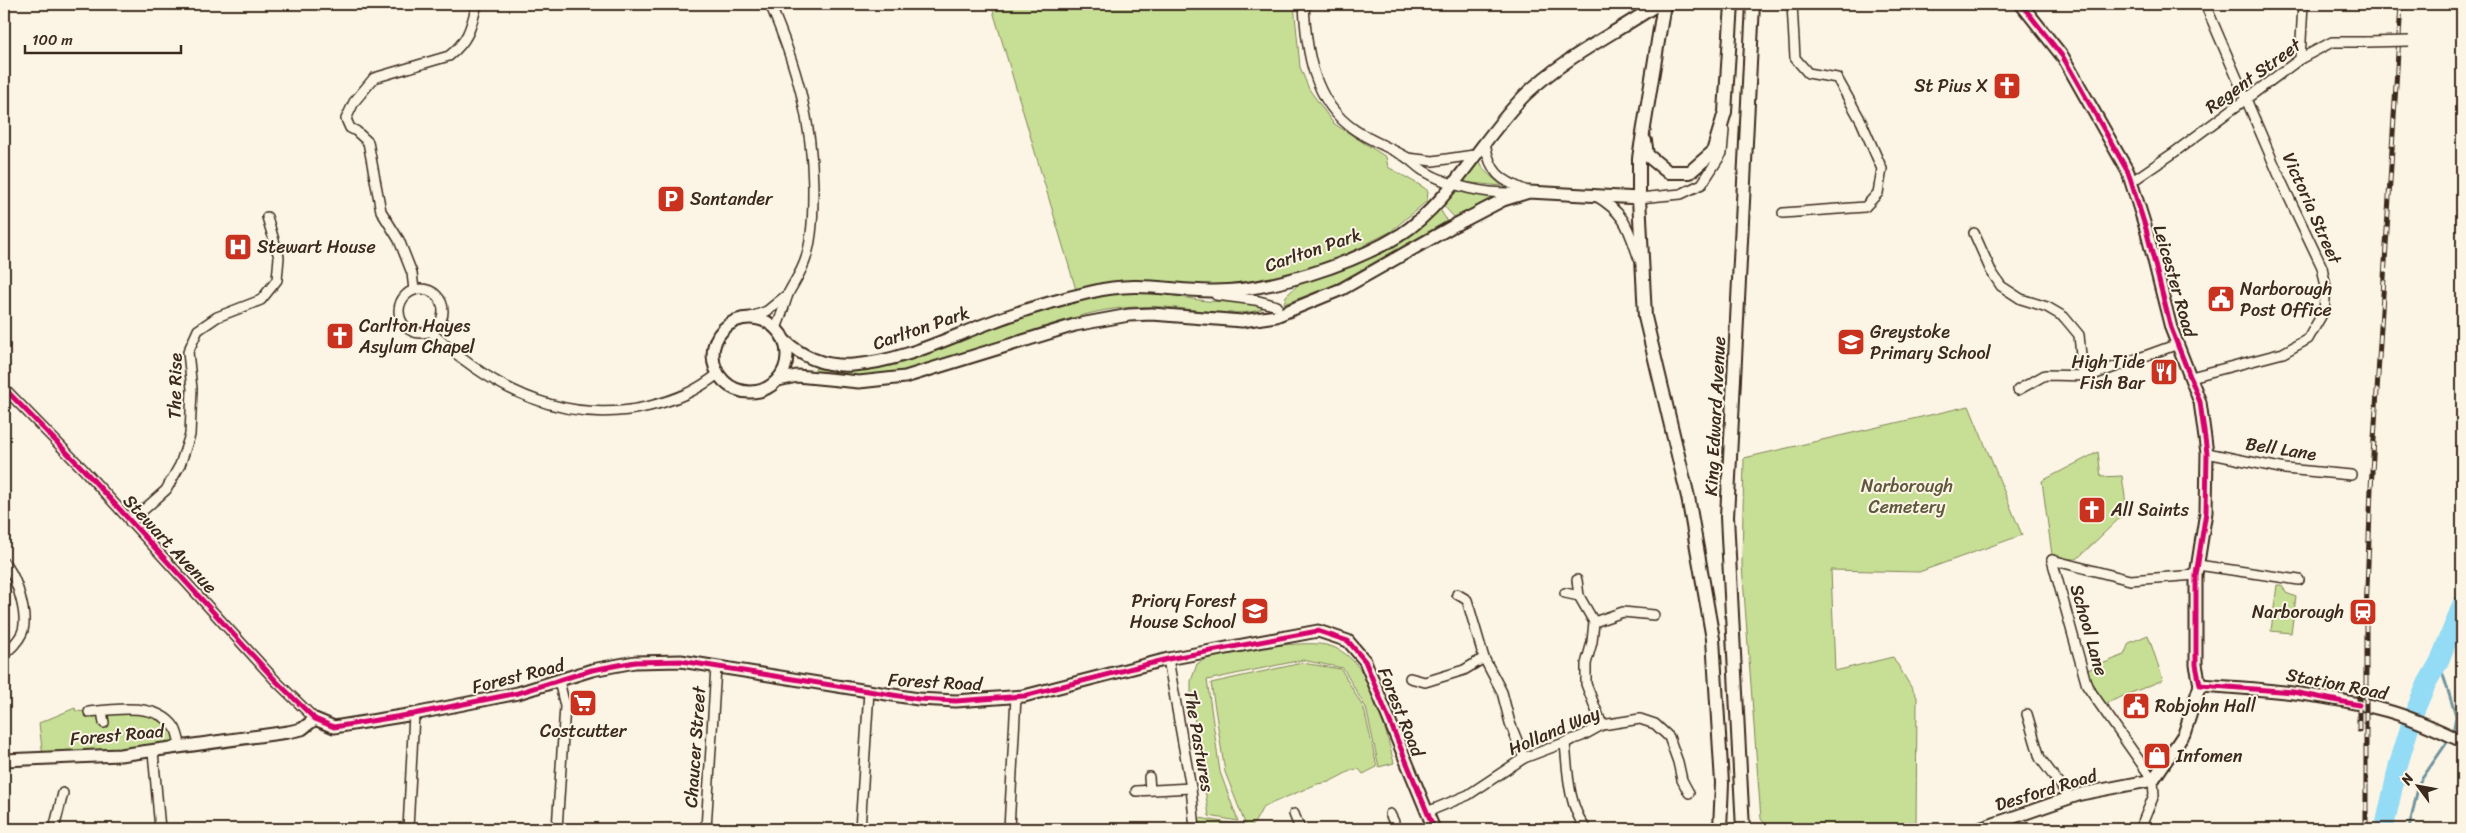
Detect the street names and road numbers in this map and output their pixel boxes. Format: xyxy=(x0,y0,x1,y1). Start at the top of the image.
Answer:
street label: Regent Street xyxy=(2198,30,2308,122)
street label: Victoria Street xyxy=(2273,147,2351,270)
street label: Carlton Park xyxy=(1260,219,1366,281)
street label: Leicester Road xyxy=(2144,221,2207,342)
street label: Carlton Park xyxy=(868,297,974,359)
street label: King Edward Avenue xyxy=(1695,335,1735,497)
street label: The Rise xyxy=(158,352,192,419)
street label: Bell Lane xyxy=(2243,428,2319,470)
street label: Stewart Avenue xyxy=(115,487,225,601)
street label: School Lane xyxy=(2061,580,2117,680)
street label: Forest Road xyxy=(468,649,569,703)
street label: Station Road xyxy=(2283,658,2392,710)
street label: Forest Road xyxy=(1369,662,1434,763)
street label: Forest Road xyxy=(887,664,984,701)
street label: Chaucer Street xyxy=(675,685,715,809)
street label: The Pastures xyxy=(1174,687,1224,795)
street label: Holland Way xyxy=(1503,697,1606,765)
street label: Forest Road xyxy=(69,715,167,755)
street label: Desford Road xyxy=(1991,759,2102,821)

